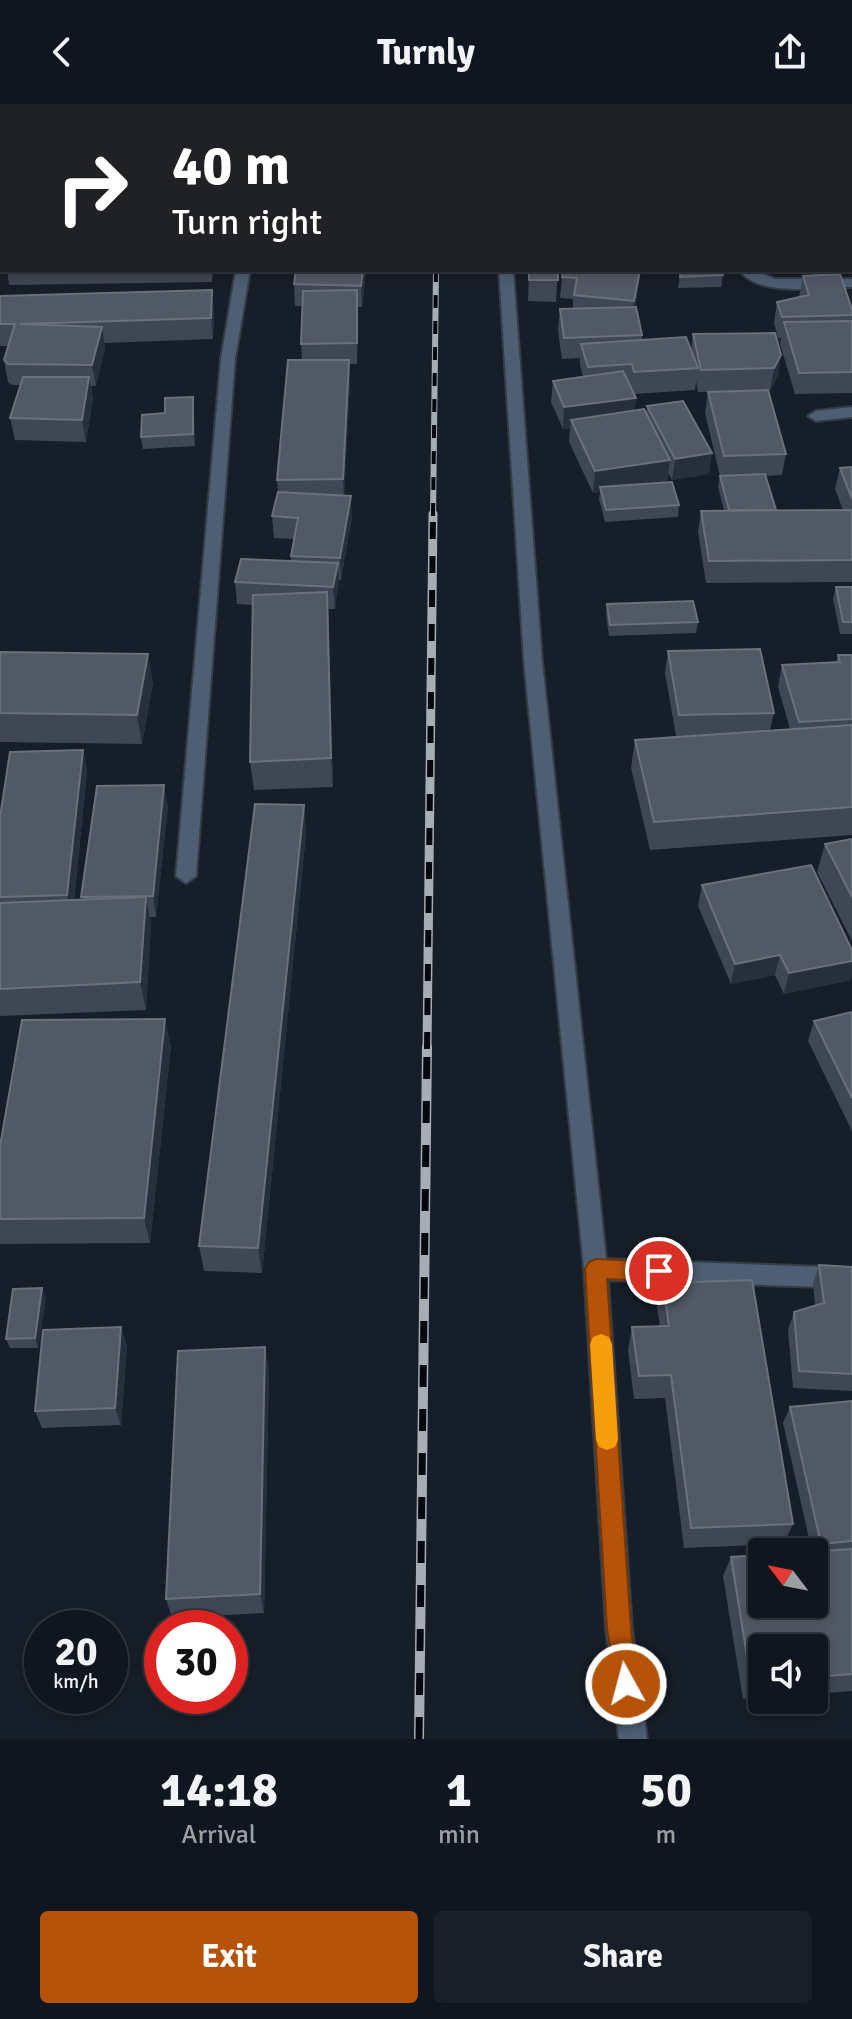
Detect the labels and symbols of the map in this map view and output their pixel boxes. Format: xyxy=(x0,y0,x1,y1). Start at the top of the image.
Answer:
pin xyxy=(625,1237,693,1305)
north arrow xyxy=(748,1538,828,1618)
speed limit sign: 30 xyxy=(144,1610,248,1714)
position arrow xyxy=(584,1642,668,1726)

